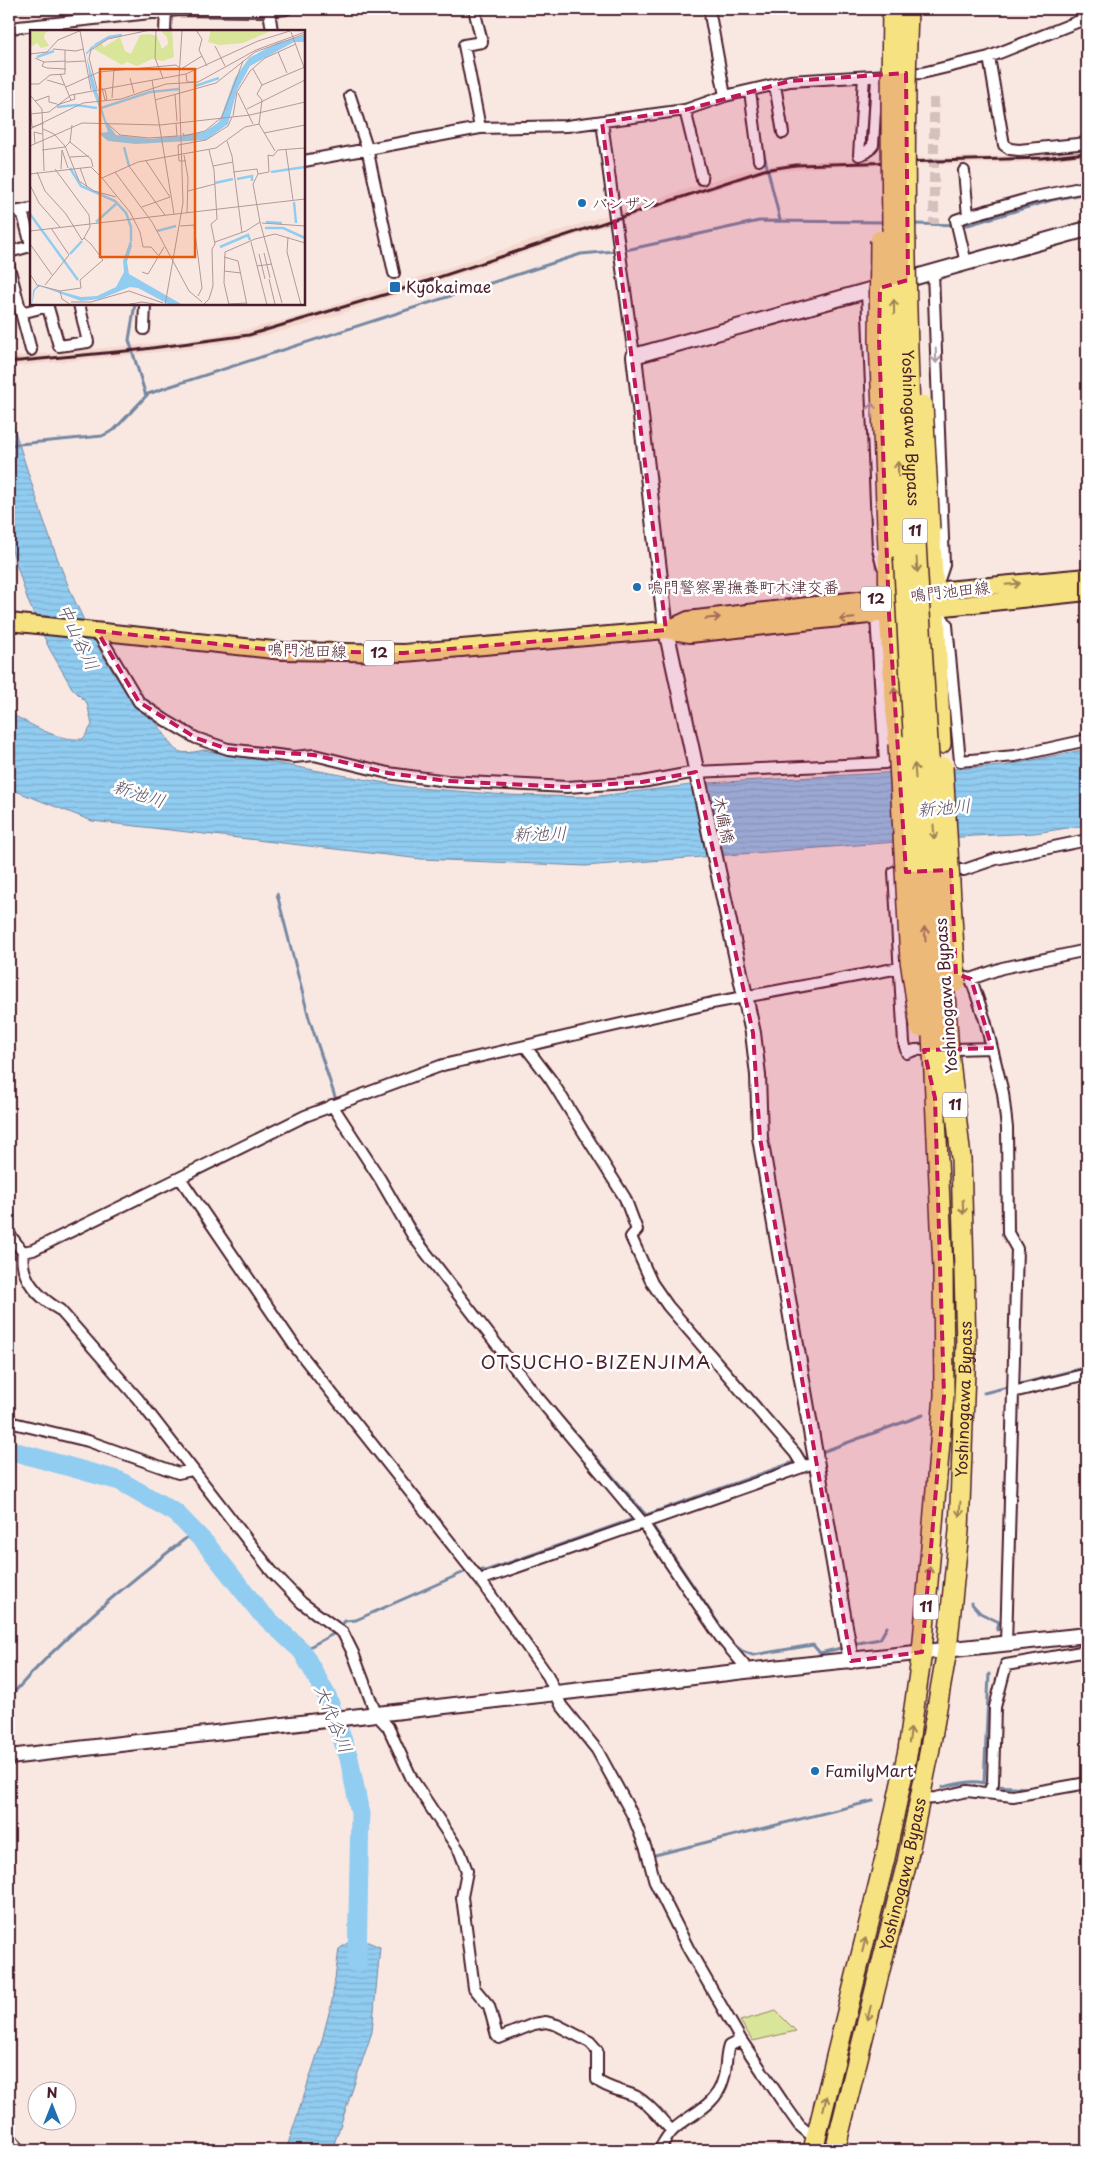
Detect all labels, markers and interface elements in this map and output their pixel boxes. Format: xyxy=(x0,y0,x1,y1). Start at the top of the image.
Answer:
inset map xyxy=(30,30,305,305)
place label: バンザン xyxy=(592,190,656,214)
marker: バンザン xyxy=(576,197,588,209)
place label: Kyokaimae xyxy=(406,274,491,298)
marker: Kyokaimae xyxy=(388,280,402,294)
one-way arrow xyxy=(889,299,898,315)
one-way arrow xyxy=(931,348,941,364)
street label: Yoshinogawa Bypass xyxy=(897,349,927,507)
one-way arrow xyxy=(867,403,877,419)
one-way arrow xyxy=(893,462,902,478)
road number: 11 xyxy=(902,518,928,544)
one-way arrow xyxy=(912,556,921,572)
place label: 鳴門警察署撫養町木津交番 xyxy=(647,574,839,598)
street label: 鳴門池田線 xyxy=(909,574,991,606)
one-way arrow xyxy=(1005,579,1021,588)
marker: 鳴門警察署撫養町木津交番 xyxy=(631,581,643,593)
road number: 12 xyxy=(861,586,891,612)
water label: 中山谷川 xyxy=(52,598,107,675)
one-way arrow xyxy=(705,613,721,623)
one-way arrow xyxy=(840,614,856,624)
street label: 鳴門池田線 xyxy=(267,636,347,662)
road number: 12 xyxy=(364,640,394,666)
one-way arrow xyxy=(890,687,900,703)
one-way arrow xyxy=(910,764,920,780)
water label: 新池川 xyxy=(110,771,169,814)
water label: 新池川 xyxy=(916,791,972,822)
street label: 木備橋 xyxy=(708,794,742,846)
water label: 新池川 xyxy=(513,819,567,846)
one-way arrow xyxy=(930,823,939,839)
street label: Yoshinogawa Bypass xyxy=(928,917,962,1075)
one-way arrow xyxy=(921,926,930,942)
road number: 11 xyxy=(942,1092,968,1118)
one-way arrow xyxy=(958,1198,968,1215)
street label: Yoshinogawa Bypass xyxy=(948,1321,977,1478)
district label: OTSUCHO-BIZENJIMA xyxy=(480,1347,712,1375)
one-way arrow xyxy=(955,1501,964,1517)
one-way arrow xyxy=(925,1566,934,1582)
road number: 11 xyxy=(914,1594,938,1620)
water label: 大代谷川 xyxy=(308,1680,360,1757)
one-way arrow xyxy=(905,1728,915,1744)
place label: FamilyMart xyxy=(825,1758,914,1782)
marker: FamilyMart xyxy=(809,1765,821,1777)
street label: Yoshinogawa Bypass xyxy=(872,1795,931,1953)
one-way arrow xyxy=(860,1938,869,1954)
one-way arrow xyxy=(864,2004,873,2020)
north arrow xyxy=(28,2082,78,2132)
text: N xyxy=(46,2082,58,2103)
one-way arrow xyxy=(821,2095,830,2111)

